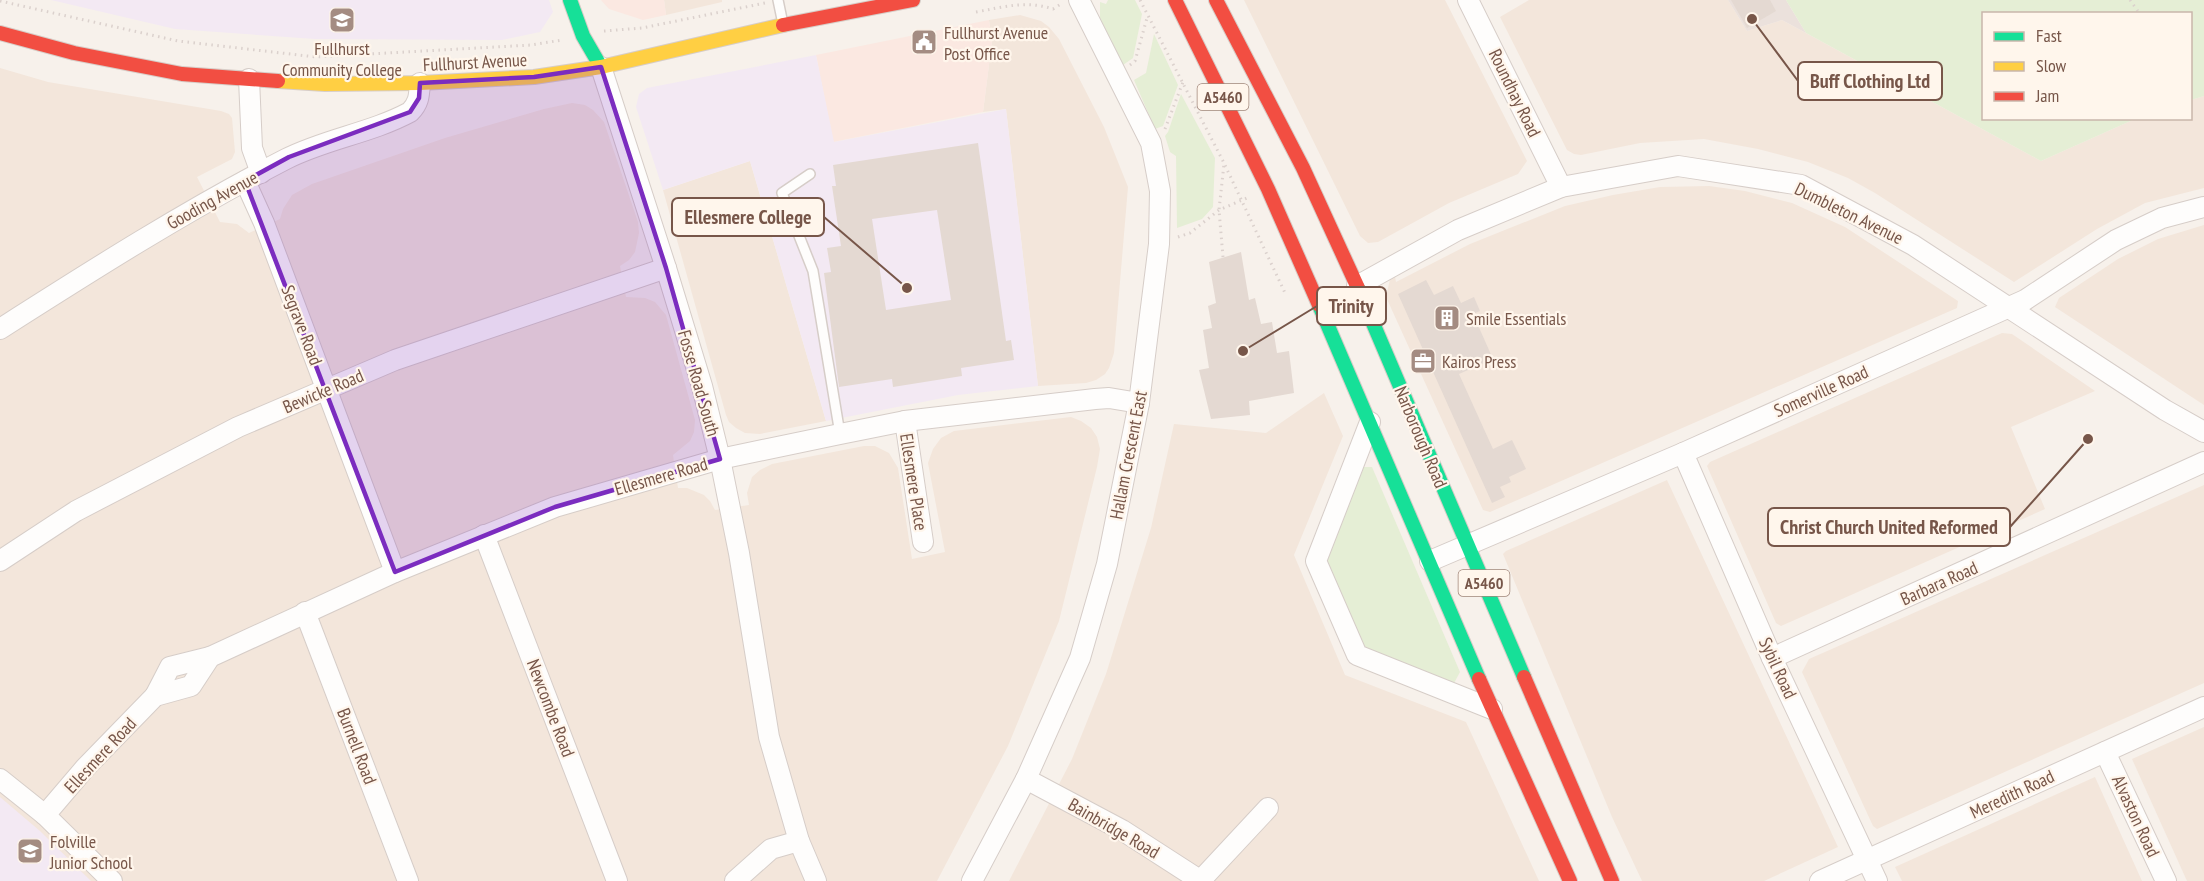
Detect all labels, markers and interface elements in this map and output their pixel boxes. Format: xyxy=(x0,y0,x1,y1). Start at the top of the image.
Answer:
school or university icon: Fullhurst Community College xyxy=(327,5,357,35)
legend xyxy=(1982,12,2192,120)
place label: Fullhurst Avenue Post Office xyxy=(944,21,1048,65)
text: Fast xyxy=(2036,24,2062,47)
public building icon: Fullhurst Avenue Post Office xyxy=(909,27,939,57)
place label: Fullhurst Community College xyxy=(282,37,402,81)
street label: Roundhay Road xyxy=(1484,45,1546,141)
street label: Fullhurst Avenue xyxy=(422,48,528,76)
text: Slow xyxy=(2036,54,2067,77)
callout: Buff Clothing Ltd xyxy=(1798,62,1942,100)
text: Buff Clothing Ltd xyxy=(1810,68,1930,94)
road number: A5460 xyxy=(1198,84,1248,110)
text: Jam xyxy=(2035,84,2059,107)
street label: Gooding Avenue xyxy=(162,166,262,234)
street label: Dumbleton Avenue xyxy=(1791,177,1907,249)
callout: Ellesmere College xyxy=(672,198,824,236)
text: Ellesmere College xyxy=(684,204,812,230)
street label: Segrave Road xyxy=(276,282,328,368)
callout: Trinity xyxy=(1317,287,1386,325)
text: Trinity xyxy=(1329,293,1375,319)
building icon: Smile Essentials xyxy=(1432,303,1462,333)
place label: Smile Essentials xyxy=(1466,307,1566,330)
street label: Fosse Road South xyxy=(673,327,725,439)
office icon: Kairos Press xyxy=(1408,346,1438,376)
place label: Kairos Press xyxy=(1442,350,1516,373)
street label: Somerville Road xyxy=(1770,360,1872,422)
street label: Bewicke Road xyxy=(279,364,367,418)
street label: Narborough Road xyxy=(1389,383,1453,491)
street label: Hallam Crescent East xyxy=(1104,389,1152,521)
street label: Ellesmere Place xyxy=(895,432,933,532)
street label: Ellesmere Road xyxy=(612,452,710,500)
callout: Christ Church United Reformed xyxy=(1768,508,2010,546)
text: Christ Church United Reformed xyxy=(1780,514,1998,540)
street label: Barbara Road xyxy=(1897,556,1981,610)
road number: A5460 xyxy=(1458,570,1510,596)
street label: Sybil Road xyxy=(1754,634,1802,702)
street label: Newcombe Road xyxy=(522,656,580,760)
street label: Burnell Road xyxy=(332,705,382,787)
street label: Ellesmere Road xyxy=(59,712,141,798)
street label: Meredith Road xyxy=(1966,764,2058,824)
street label: Alvaston Road xyxy=(2107,771,2165,861)
street label: Bainbridge Road xyxy=(1064,793,1164,863)
place label: Folville Junior School xyxy=(49,830,133,874)
school or university icon: Folville Junior School xyxy=(15,836,45,866)

